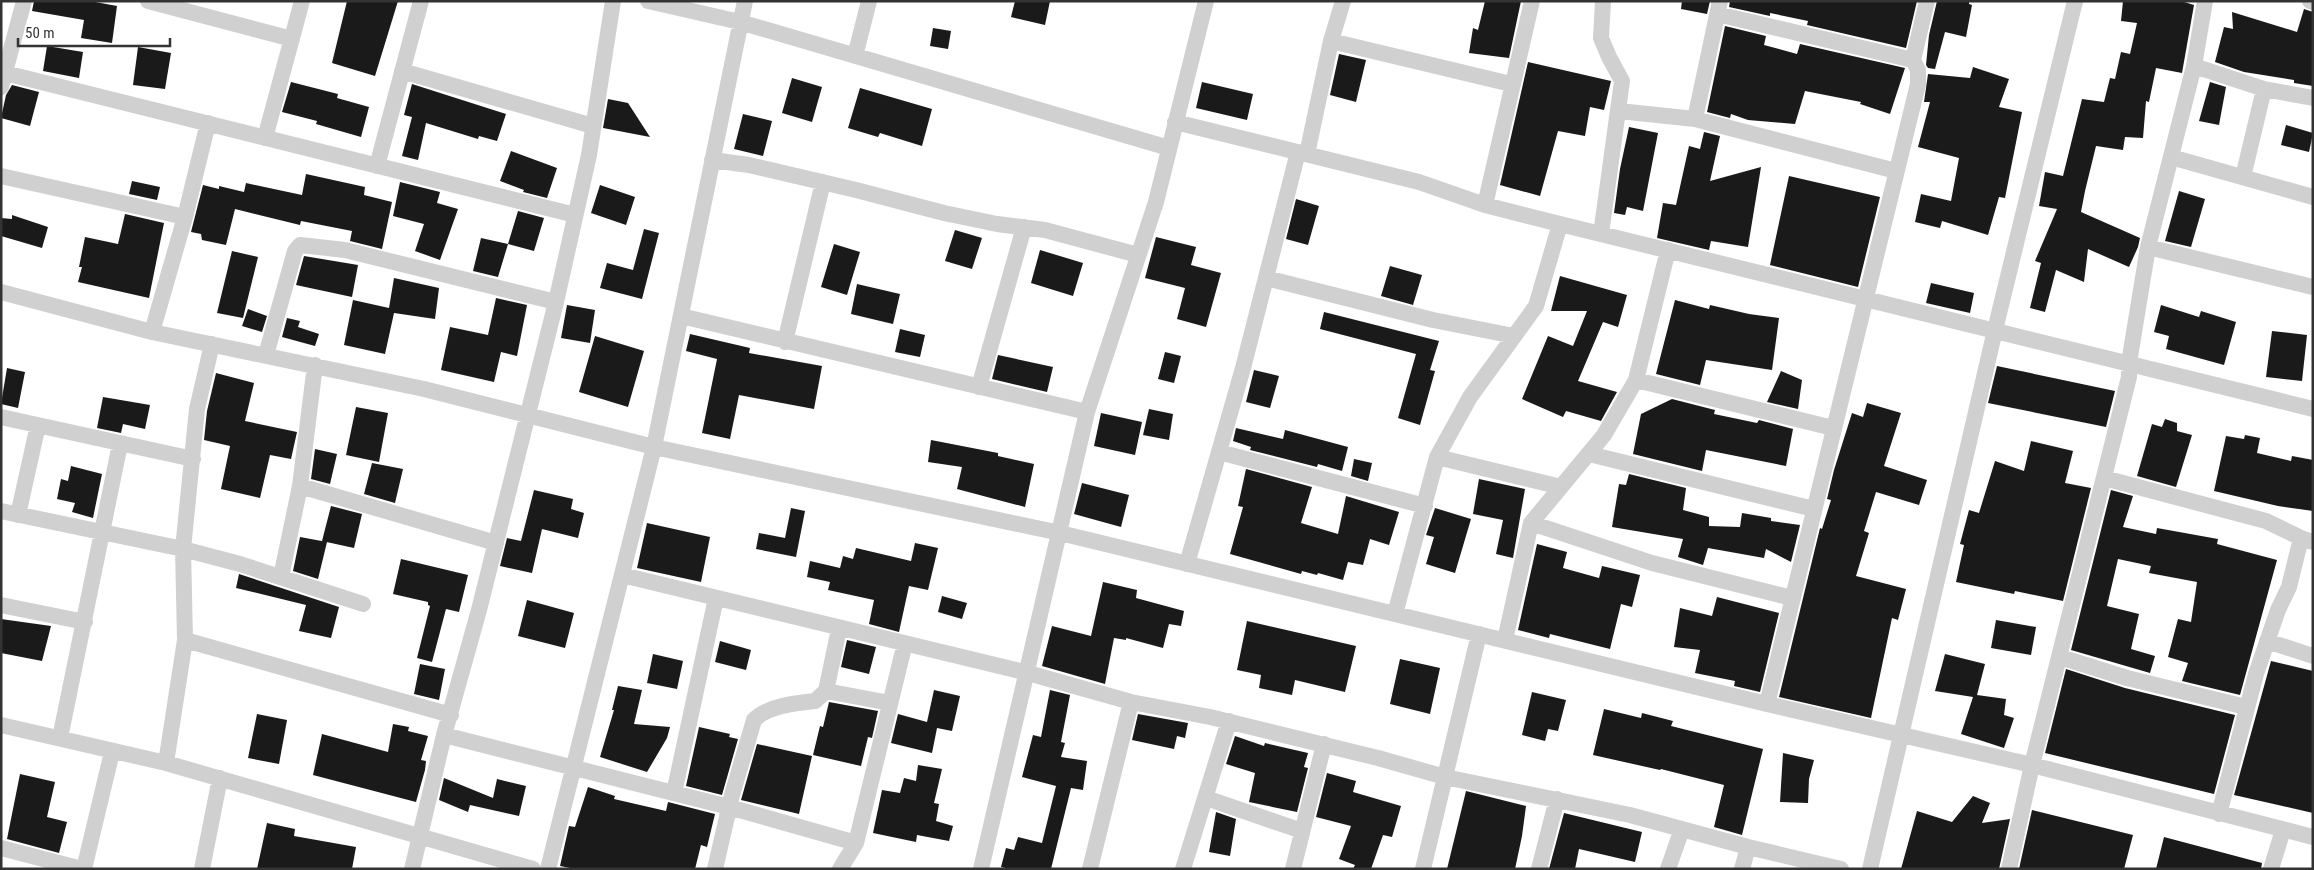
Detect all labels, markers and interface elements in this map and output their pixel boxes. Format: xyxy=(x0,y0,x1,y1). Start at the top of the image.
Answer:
scale bar xyxy=(18,15,170,47)
text: 50 m xyxy=(25,24,55,42)

